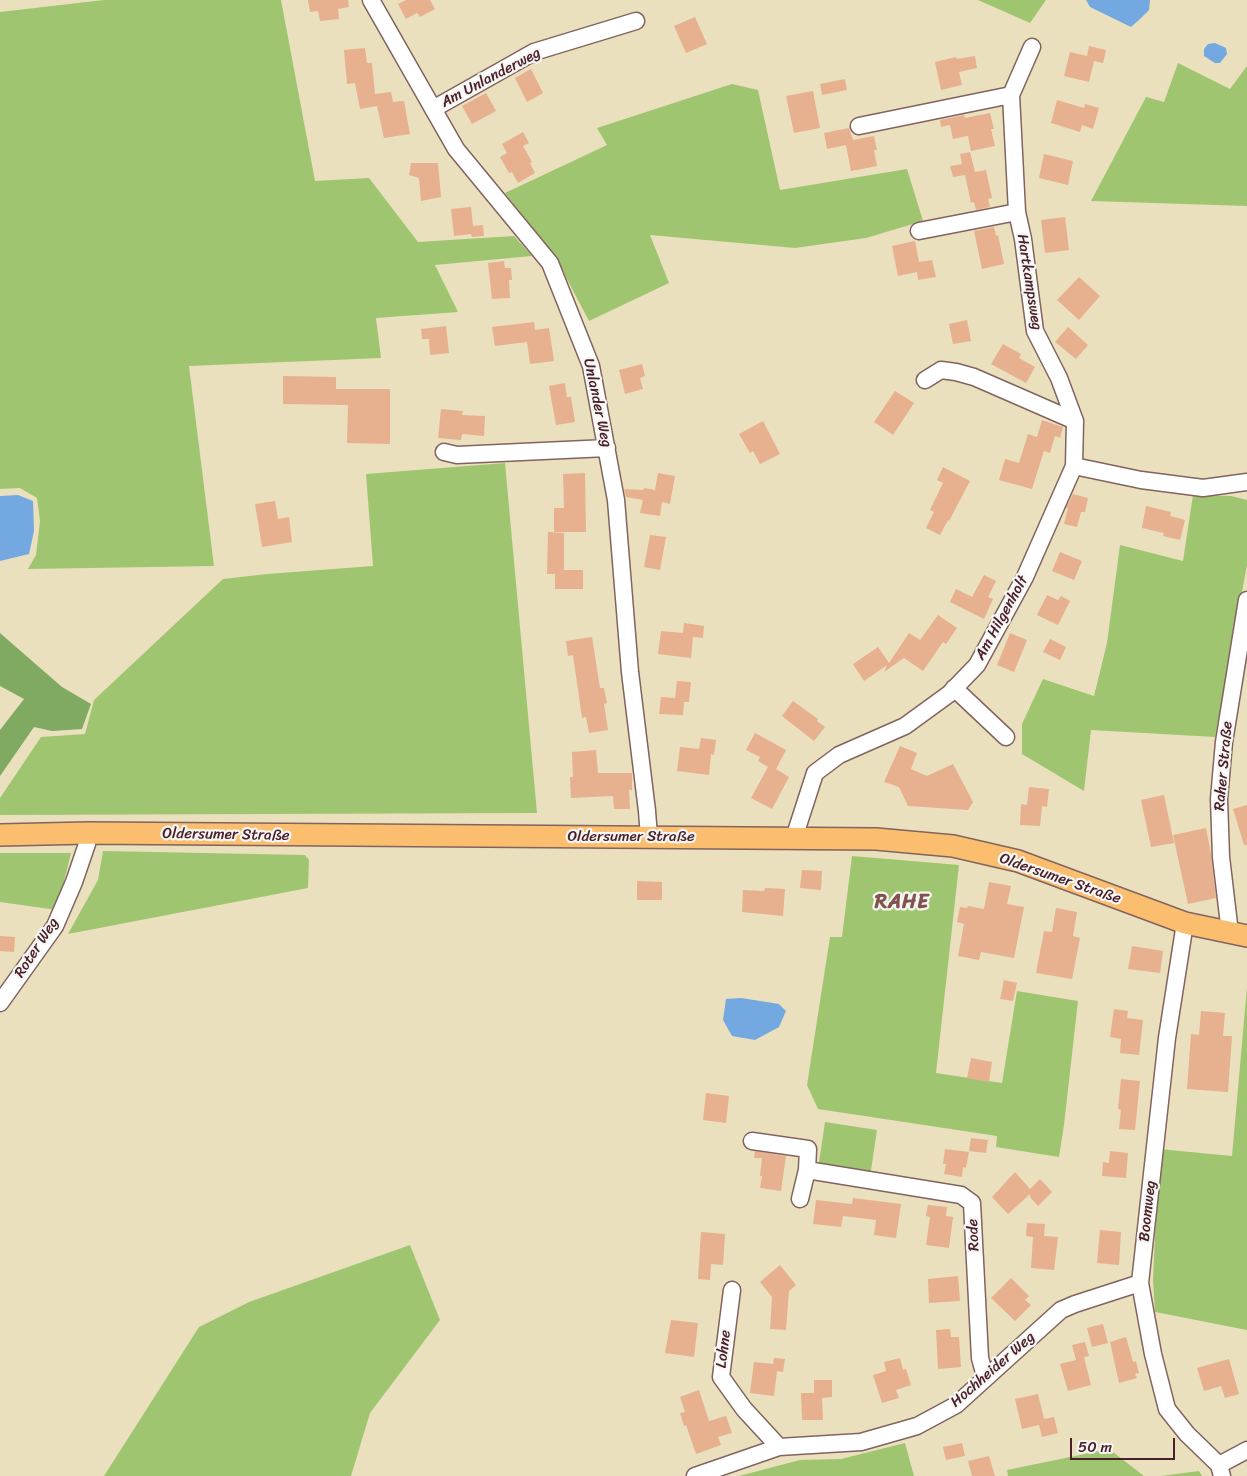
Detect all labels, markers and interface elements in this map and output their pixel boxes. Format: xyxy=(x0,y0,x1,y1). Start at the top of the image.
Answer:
street label: Am Unlanderweg xyxy=(438,44,544,112)
street label: Hartkampsweg xyxy=(1013,233,1045,331)
street label: Unlander Weg xyxy=(579,357,615,449)
street label: Am Hilgenholt xyxy=(972,573,1032,663)
street label: Raher Straße xyxy=(1211,720,1237,812)
street label: Oldersumer Straße xyxy=(162,825,290,845)
street label: Oldersumer Straße xyxy=(567,828,695,846)
street label: Oldersumer Straße xyxy=(997,850,1123,908)
district label: RAHE xyxy=(874,891,930,915)
street label: Roter Weg xyxy=(11,915,63,981)
street label: Boomweg xyxy=(1136,1180,1160,1242)
street label: Rode xyxy=(964,1218,984,1252)
street label: Hochheider Weg xyxy=(947,1328,1039,1412)
street label: Lohne xyxy=(713,1329,735,1369)
scale bar xyxy=(1072,1428,1177,1460)
text: 50 m xyxy=(1078,1434,1112,1460)

